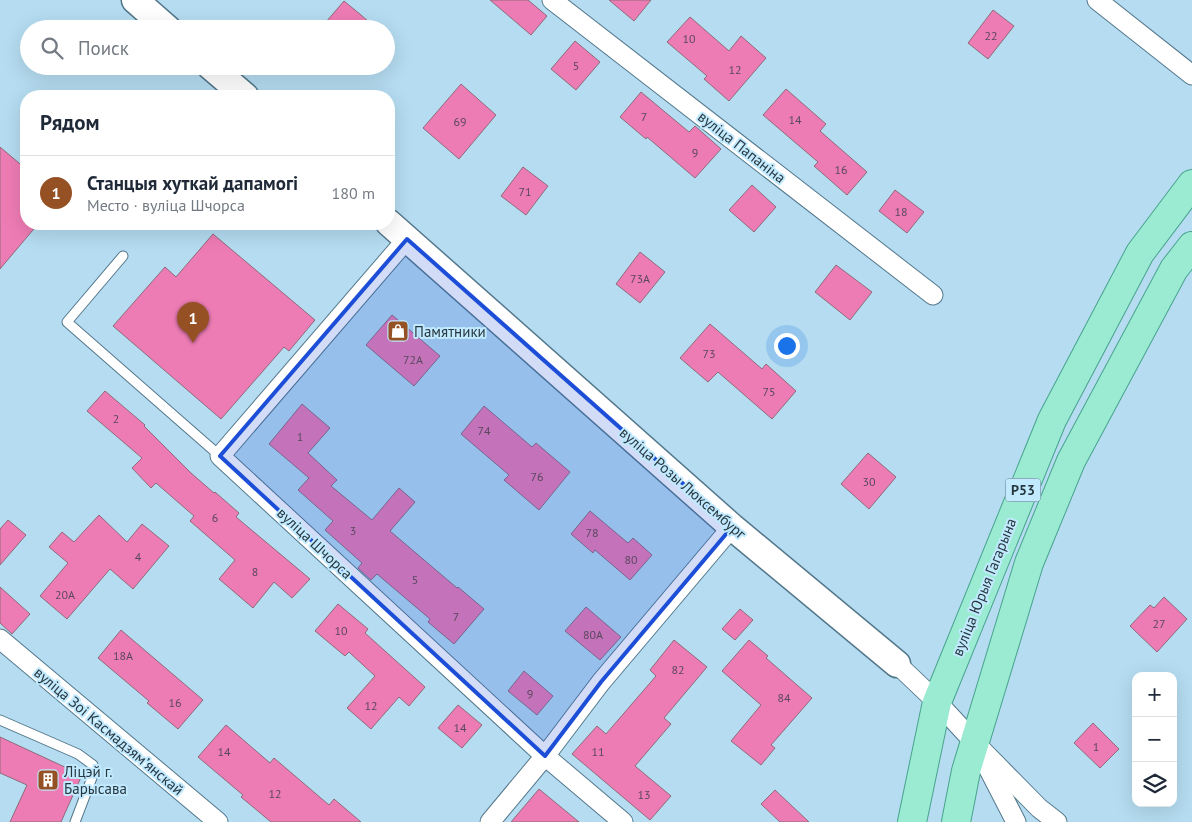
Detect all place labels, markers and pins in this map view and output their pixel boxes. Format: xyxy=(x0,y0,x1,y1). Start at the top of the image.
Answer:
pin: 1 xyxy=(177,302,209,343)
shop icon: Памятники xyxy=(386,319,410,343)
place label: Памятники xyxy=(414,322,486,341)
place label: Ліцэй г. Барысава xyxy=(63,762,127,798)
building icon: Ліцэй г. Барысава xyxy=(36,768,60,792)

